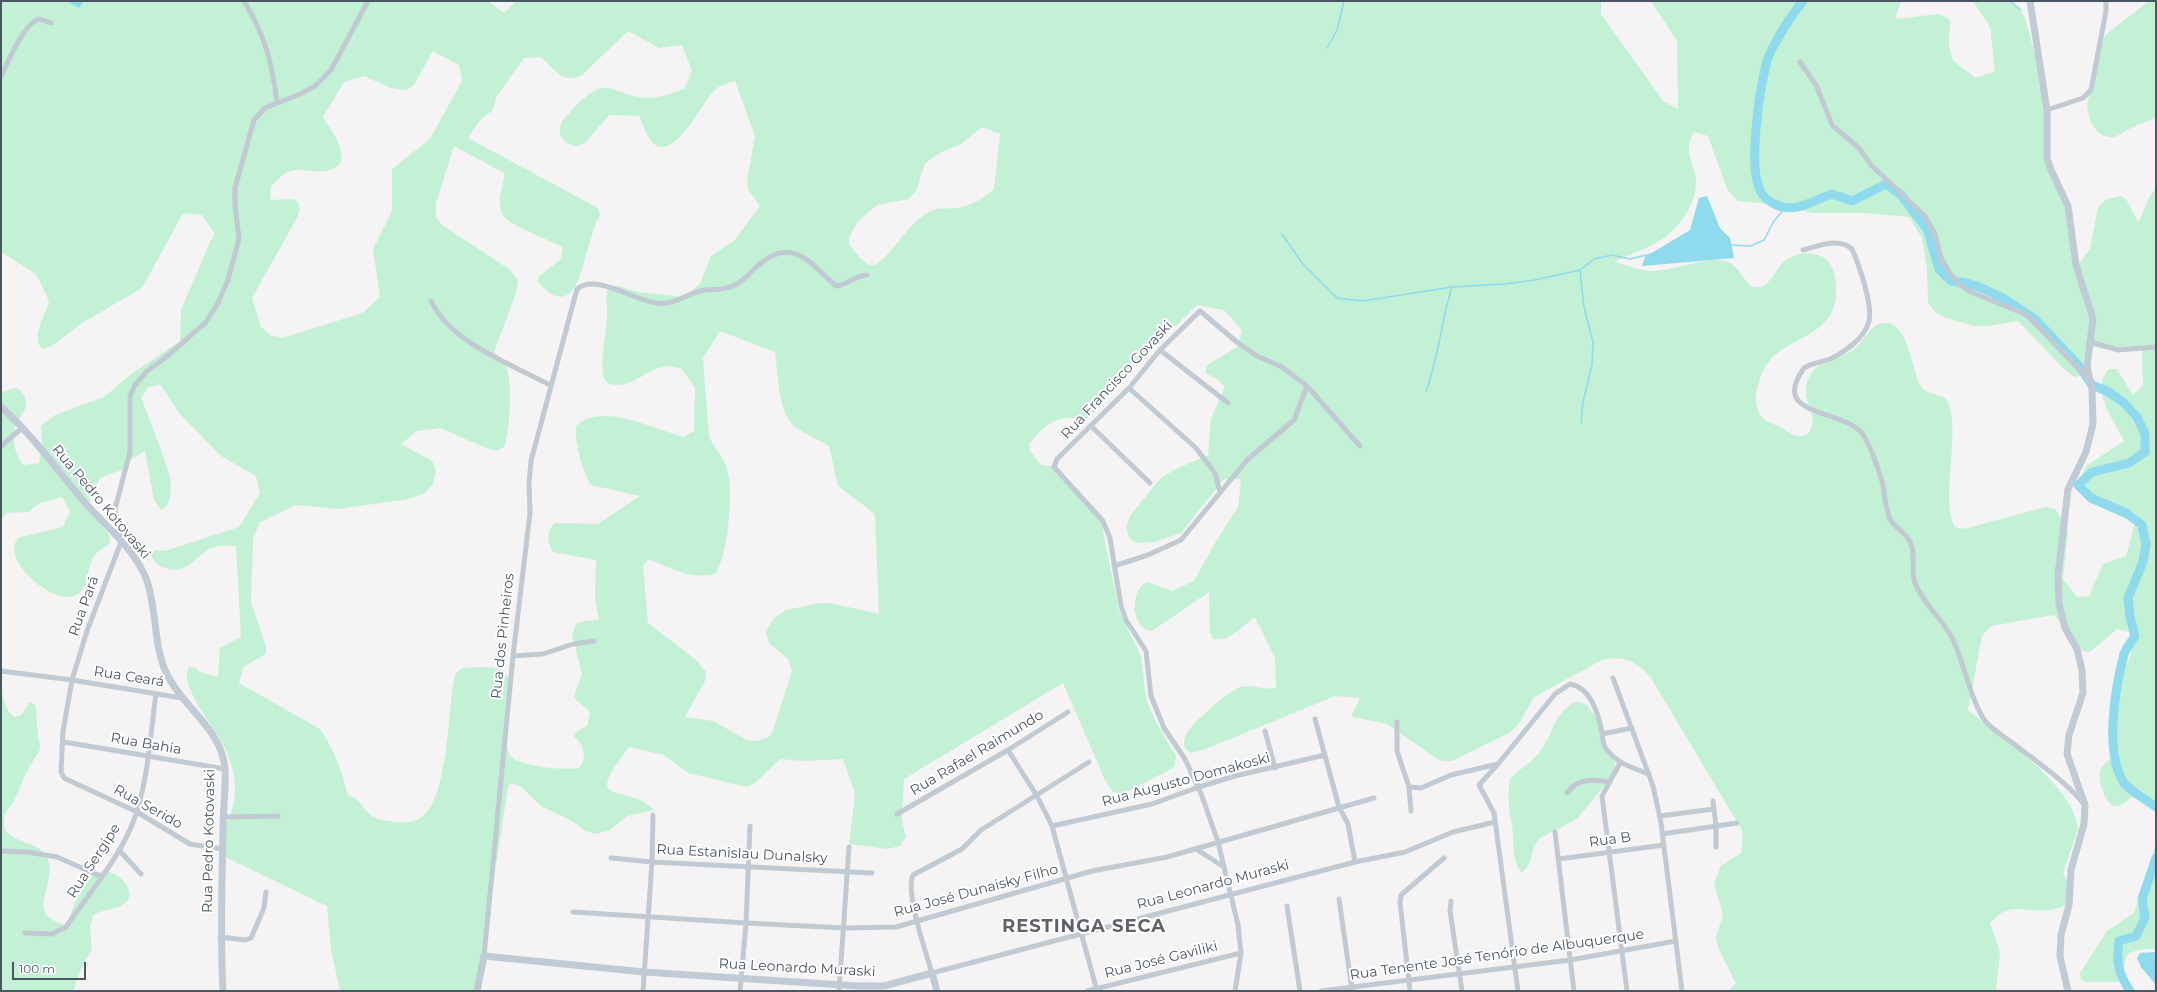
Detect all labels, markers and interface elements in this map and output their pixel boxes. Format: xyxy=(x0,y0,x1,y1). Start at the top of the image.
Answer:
street label: Rua Francisco Govaski xyxy=(1058,317,1176,443)
street label: Rua Pedro Kotovaski xyxy=(48,441,154,563)
street label: Rua dos Pinheiros xyxy=(488,572,518,700)
street label: Rua Pará xyxy=(65,574,103,638)
street label: Rua Ceará xyxy=(93,663,165,691)
street label: Rua Rafael Raimundo xyxy=(907,707,1047,799)
street label: Rua Bahia xyxy=(109,729,183,759)
street label: Rua Augusto Domakoski xyxy=(1100,749,1272,811)
street label: Rua Pedro Kotovaski xyxy=(199,769,219,913)
street label: Rua Serido xyxy=(111,781,185,833)
street label: Rua Sergipe xyxy=(64,821,124,901)
street label: Rua B xyxy=(1588,829,1632,851)
street label: Rua Estanislau Dunalsky xyxy=(656,841,828,867)
street label: Rua Leonardo Muraski xyxy=(1135,857,1291,913)
street label: Rua José Dunaisky Filho xyxy=(892,861,1060,921)
district label: RESTINGA SECA xyxy=(1002,916,1166,938)
street label: Rua Tenente José Tenório de Albuquerque xyxy=(1349,926,1645,984)
street label: Rua José Gaviliki xyxy=(1103,938,1219,982)
scale bar xyxy=(14,954,88,980)
street label: Rua Leonardo Muraski xyxy=(718,956,876,980)
text: 100 m xyxy=(19,961,55,976)

